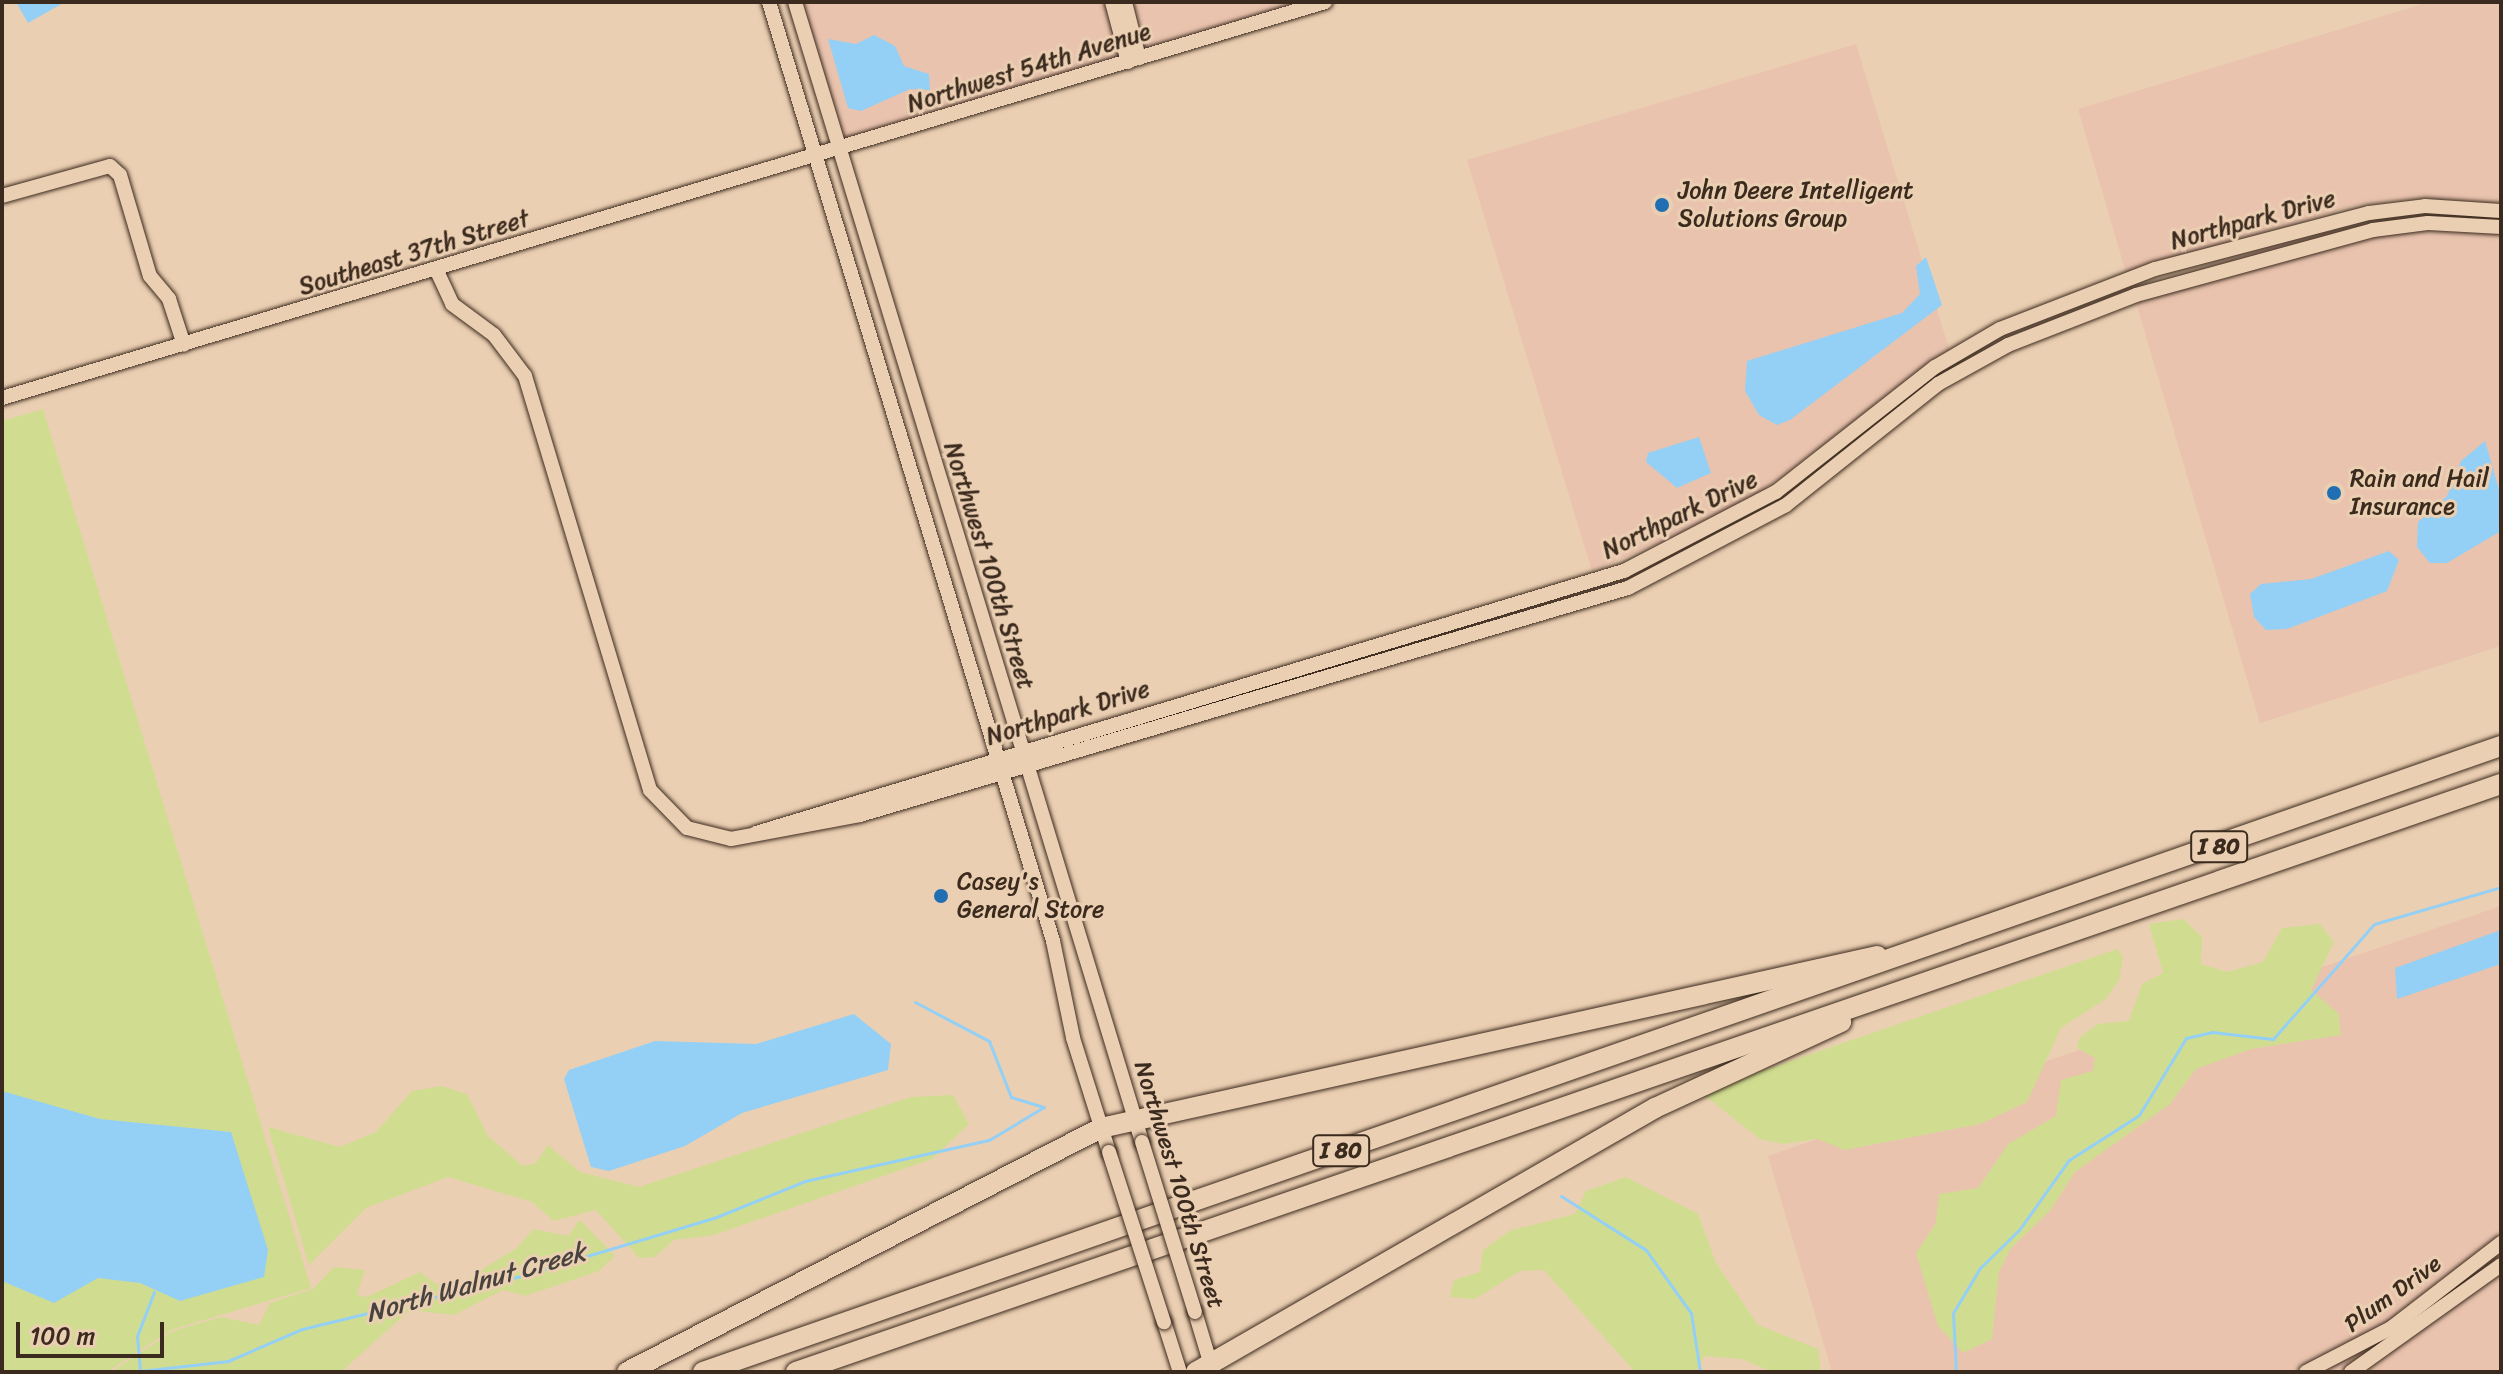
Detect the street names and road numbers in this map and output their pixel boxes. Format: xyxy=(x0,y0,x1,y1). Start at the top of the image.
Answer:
street label: Northwest 54th Avenue xyxy=(904,17,1154,119)
street label: Northpark Drive xyxy=(2167,184,2339,256)
street label: Southeast 37th Street xyxy=(295,204,533,302)
street label: Northwest 100th Street xyxy=(938,439,1040,693)
street label: Northpark Drive xyxy=(1597,465,1763,565)
street label: Northpark Drive xyxy=(983,674,1153,752)
road number: I 80 xyxy=(2189,829,2249,865)
street label: Northwest 100th Street xyxy=(1128,1058,1230,1312)
road number: I 80 xyxy=(1311,1133,1371,1169)
street label: Plum Drive xyxy=(2339,1249,2447,1339)

